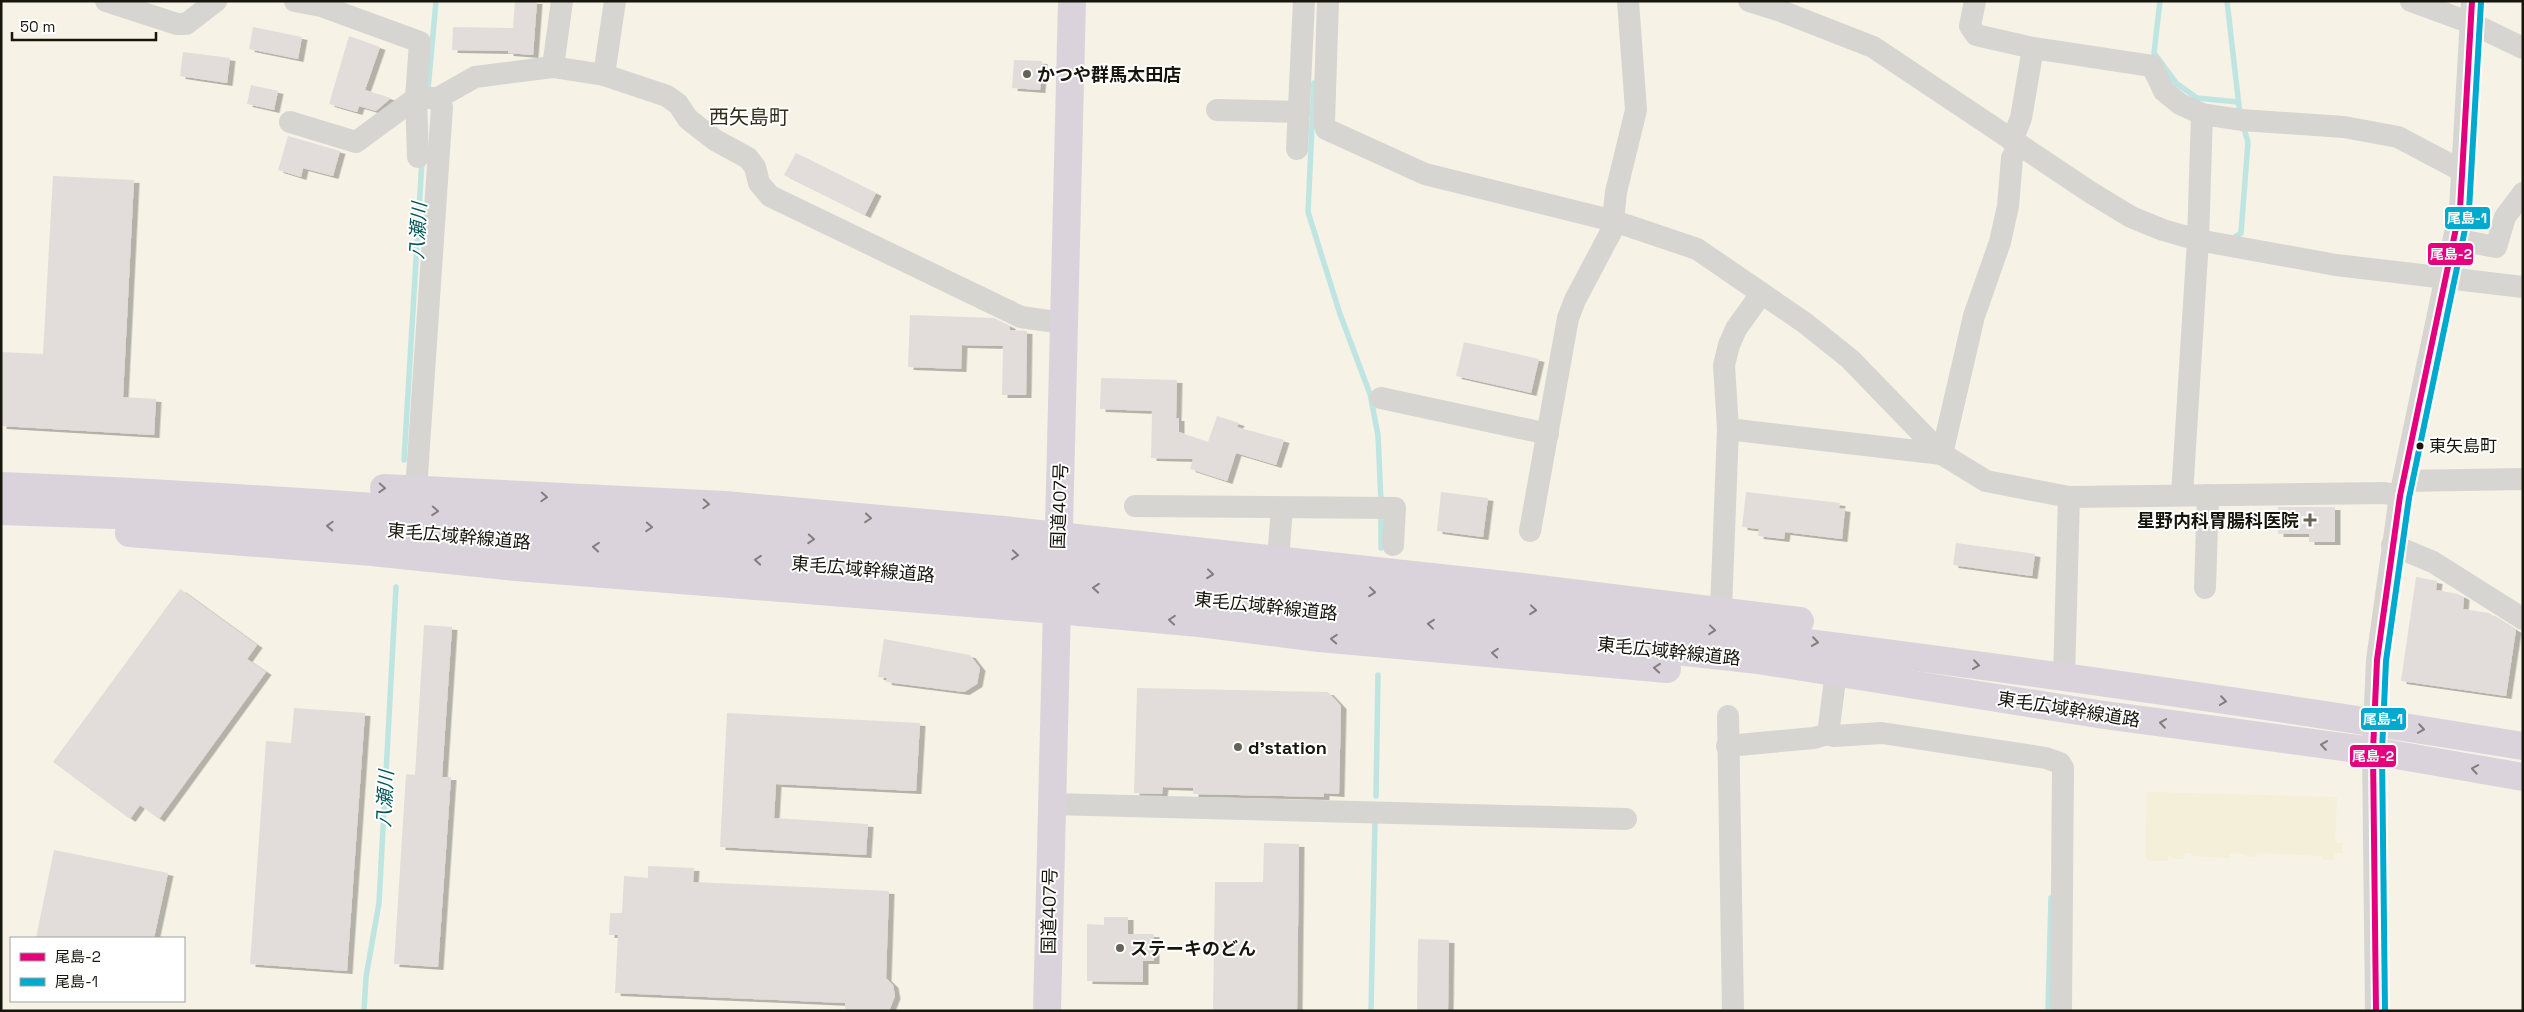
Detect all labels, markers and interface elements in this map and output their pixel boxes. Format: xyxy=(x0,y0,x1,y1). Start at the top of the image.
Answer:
scale bar xyxy=(12,10,156,42)
text: 50 m xyxy=(20,17,55,36)
place label: かつや群馬太田店 xyxy=(1037,63,1181,86)
marker: かつや群馬太田店 xyxy=(1021,68,1033,80)
district label: 西矢島町 xyxy=(709,104,789,130)
water label: 八瀬川 xyxy=(404,200,432,260)
line badge: 尾島-1 xyxy=(2444,206,2491,230)
text: 尾島-1 xyxy=(2447,209,2487,227)
line badge: 尾島-2 xyxy=(2427,242,2474,266)
text: 尾島-2 xyxy=(2430,245,2472,263)
place label: 東矢島町 xyxy=(2429,435,2497,457)
marker: 東矢島町 xyxy=(2415,441,2425,451)
street label: 国道407号 xyxy=(1046,462,1072,550)
one-way arrow xyxy=(378,483,386,494)
one-way arrow xyxy=(540,491,548,502)
one-way arrow xyxy=(703,499,711,510)
one-way arrow xyxy=(431,505,439,516)
place label: 星野内科胃腸科医院 xyxy=(2137,509,2299,532)
one-way arrow xyxy=(864,512,872,523)
marker: 星野内科胃腸科医院 xyxy=(2303,513,2317,527)
street label: 東毛広域幹線道路 xyxy=(386,518,532,554)
one-way arrow xyxy=(325,521,333,532)
one-way arrow xyxy=(646,521,654,532)
one-way arrow xyxy=(808,533,816,544)
one-way arrow xyxy=(592,542,600,553)
one-way arrow xyxy=(1011,549,1019,560)
street label: 東毛広域幹線道路 xyxy=(790,551,936,587)
one-way arrow xyxy=(754,555,762,566)
one-way arrow xyxy=(1207,568,1215,579)
one-way arrow xyxy=(1092,583,1100,594)
one-way arrow xyxy=(1368,586,1376,597)
street label: 東毛広域幹線道路 xyxy=(1193,587,1339,625)
one-way arrow xyxy=(1530,604,1538,615)
one-way arrow xyxy=(1168,615,1176,626)
one-way arrow xyxy=(1427,619,1435,630)
one-way arrow xyxy=(1709,624,1717,635)
street label: 東毛広域幹線道路 xyxy=(1596,632,1742,670)
one-way arrow xyxy=(1329,634,1337,645)
one-way arrow xyxy=(1810,637,1819,647)
one-way arrow xyxy=(1491,648,1499,659)
one-way arrow xyxy=(1971,660,1980,670)
one-way arrow xyxy=(1653,663,1661,674)
street label: 東毛広域幹線道路 xyxy=(1996,686,2142,732)
one-way arrow xyxy=(2219,695,2228,705)
line badge: 尾島-1 xyxy=(2360,707,2407,731)
text: 尾島-1 xyxy=(2363,710,2403,728)
one-way arrow xyxy=(2159,718,2167,729)
one-way arrow xyxy=(2417,724,2425,734)
place label: d’station xyxy=(1248,736,1327,759)
one-way arrow xyxy=(2320,740,2328,751)
marker: d’station xyxy=(1232,741,1244,753)
line badge: 尾島-2 xyxy=(2349,744,2397,768)
text: 尾島-2 xyxy=(2352,747,2394,765)
one-way arrow xyxy=(2470,765,2479,775)
water label: 八瀬川 xyxy=(371,768,399,828)
street label: 国道407号 xyxy=(1037,867,1061,955)
legend xyxy=(10,937,185,1002)
place label: ステーキのどん xyxy=(1130,937,1256,960)
marker: ステーキのどん xyxy=(1114,942,1126,954)
text: 尾島-2 xyxy=(55,947,101,966)
text: 尾島-1 xyxy=(55,972,98,991)

